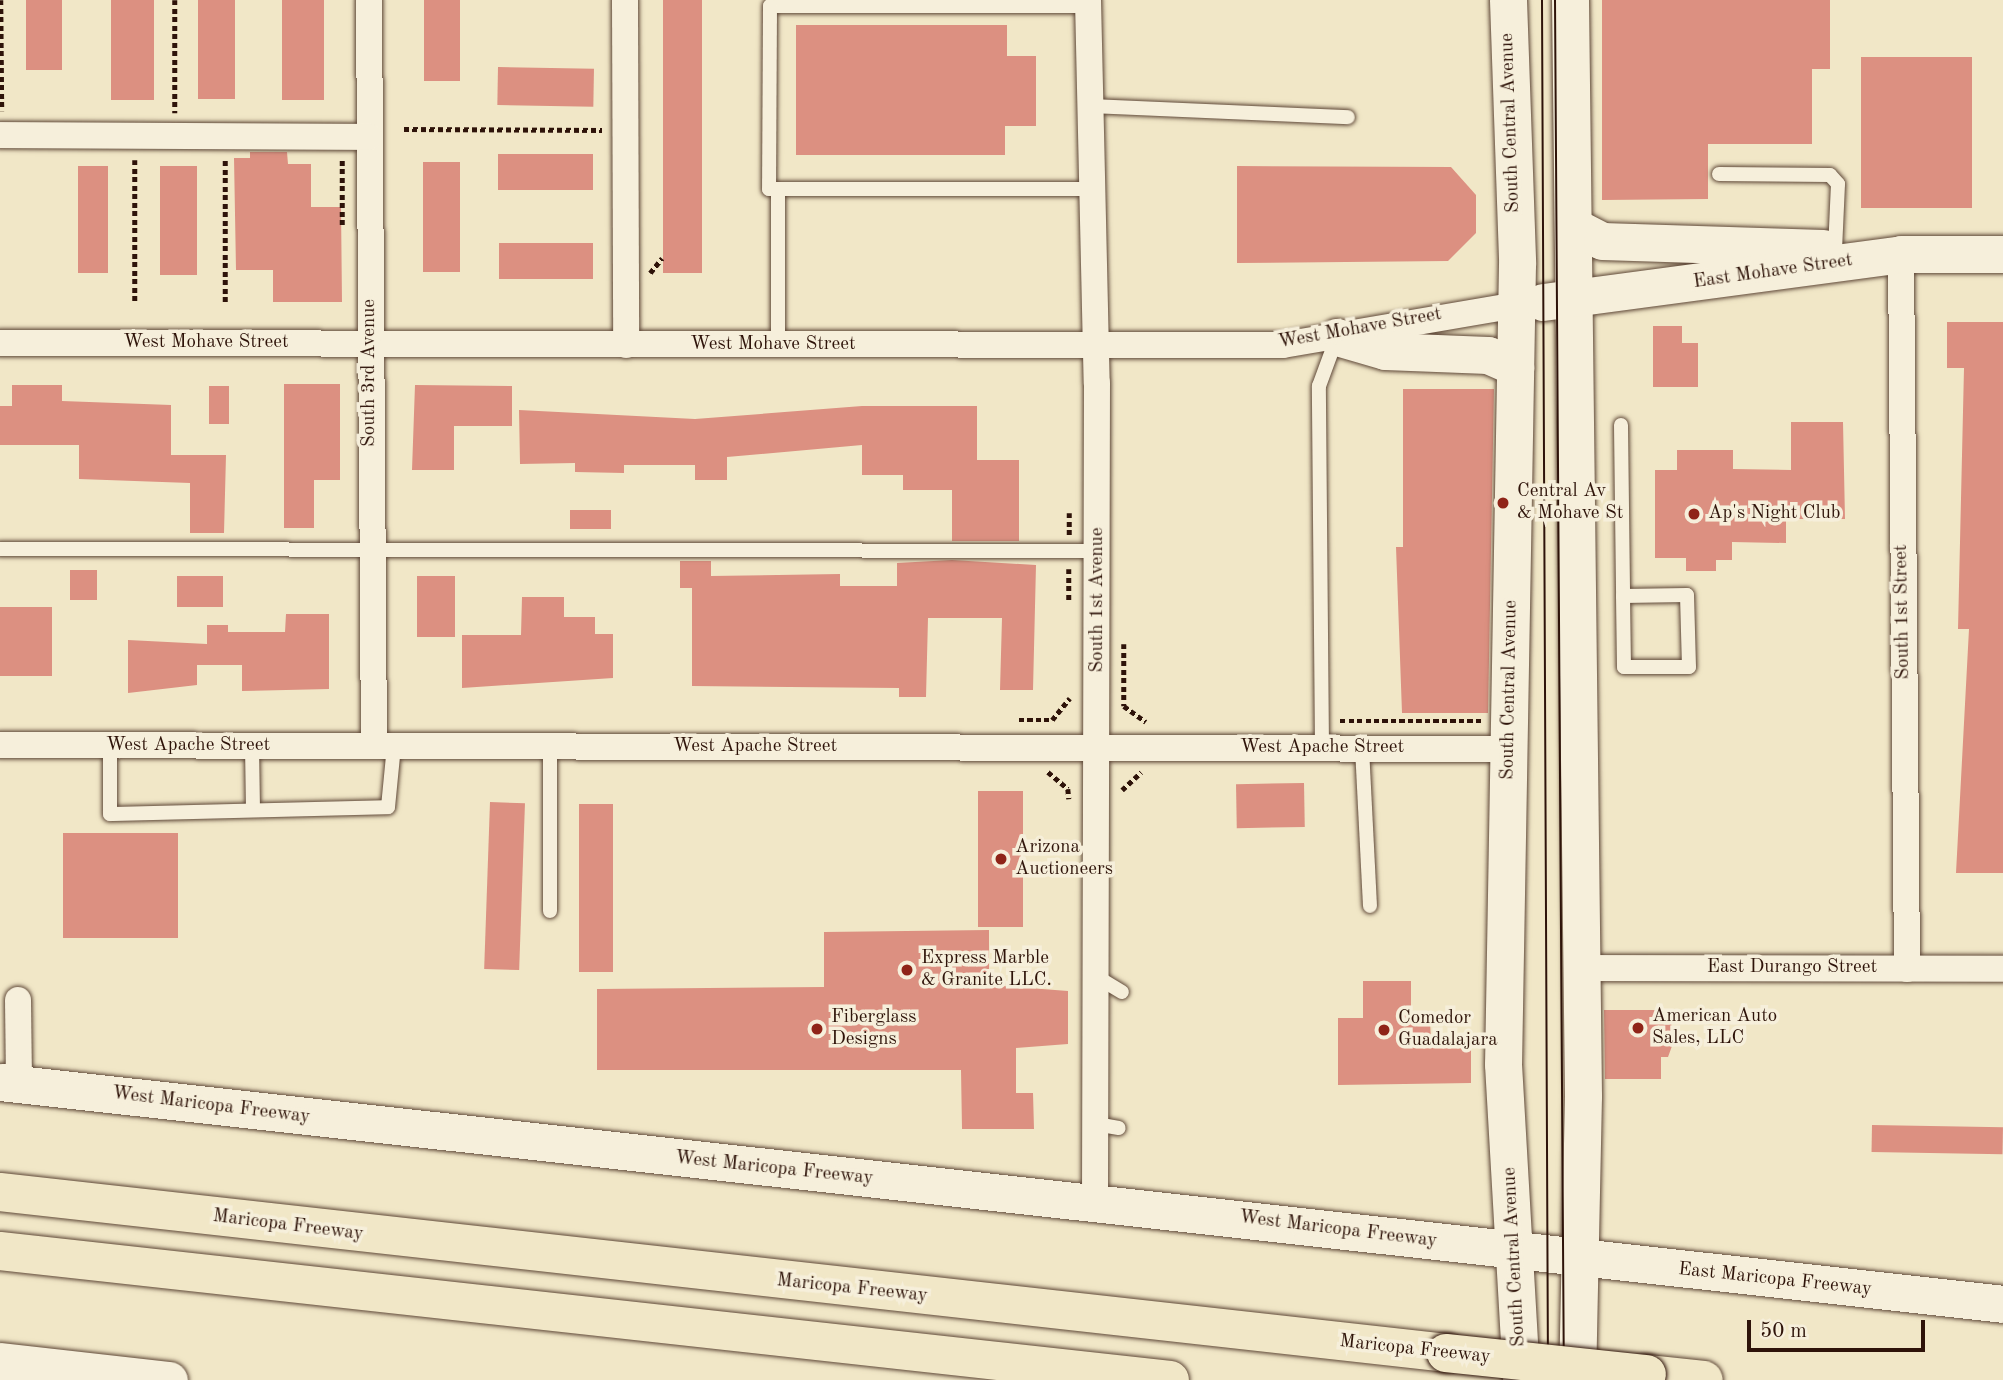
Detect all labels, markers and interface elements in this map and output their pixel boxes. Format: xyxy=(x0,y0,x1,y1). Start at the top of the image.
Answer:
street label: South Central Avenue xyxy=(1496,33,1526,213)
street label: East Mohave Street xyxy=(1692,250,1854,294)
street label: South 3rd Avenue xyxy=(359,299,381,447)
street label: West Mohave Street xyxy=(1277,303,1443,355)
street label: West Mohave Street xyxy=(123,332,289,354)
street label: West Mohave Street xyxy=(690,334,856,356)
place label: Central Av & Mohave St xyxy=(1517,481,1623,525)
marker: Central Av & Mohave St xyxy=(1495,495,1511,511)
place label: Ap's Night Club xyxy=(1708,503,1841,525)
marker: Ap's Night Club xyxy=(1686,506,1702,522)
street label: South 1st Avenue xyxy=(1087,527,1109,673)
street label: South 1st Street xyxy=(1890,544,1916,680)
street label: South Central Avenue xyxy=(1497,600,1523,780)
street label: West Apache Street xyxy=(106,735,270,757)
street label: West Apache Street xyxy=(673,736,837,758)
street label: West Apache Street xyxy=(1240,737,1404,759)
place label: Arizona Auctioneers xyxy=(1015,837,1113,881)
marker: Arizona Auctioneers xyxy=(993,851,1009,867)
place label: Express Marble & Granite LLC. xyxy=(921,948,1052,992)
street label: East Durango Street xyxy=(1707,957,1877,979)
marker: Express Marble & Granite LLC. xyxy=(899,962,915,978)
place label: American Auto Sales, LLC xyxy=(1652,1006,1777,1050)
place label: Fiberglass Designs xyxy=(831,1007,916,1051)
place label: Comedor Guadalajara xyxy=(1398,1008,1498,1052)
marker: American Auto Sales, LLC xyxy=(1630,1020,1646,1036)
marker: Fiberglass Designs xyxy=(809,1021,825,1037)
marker: Comedor Guadalajara xyxy=(1376,1022,1392,1038)
street label: West Maricopa Freeway xyxy=(111,1083,311,1129)
street label: West Maricopa Freeway xyxy=(674,1147,874,1191)
street label: South Central Avenue xyxy=(1499,1167,1531,1347)
street label: Maricopa Freeway xyxy=(211,1205,365,1247)
street label: West Maricopa Freeway xyxy=(1238,1207,1438,1253)
street label: East Maricopa Freeway xyxy=(1677,1258,1873,1302)
street label: Maricopa Freeway xyxy=(775,1270,929,1308)
scale bar xyxy=(1751,1306,1930,1350)
text: 50 m xyxy=(1760,1321,1807,1342)
street label: Maricopa Freeway xyxy=(1338,1331,1492,1369)

